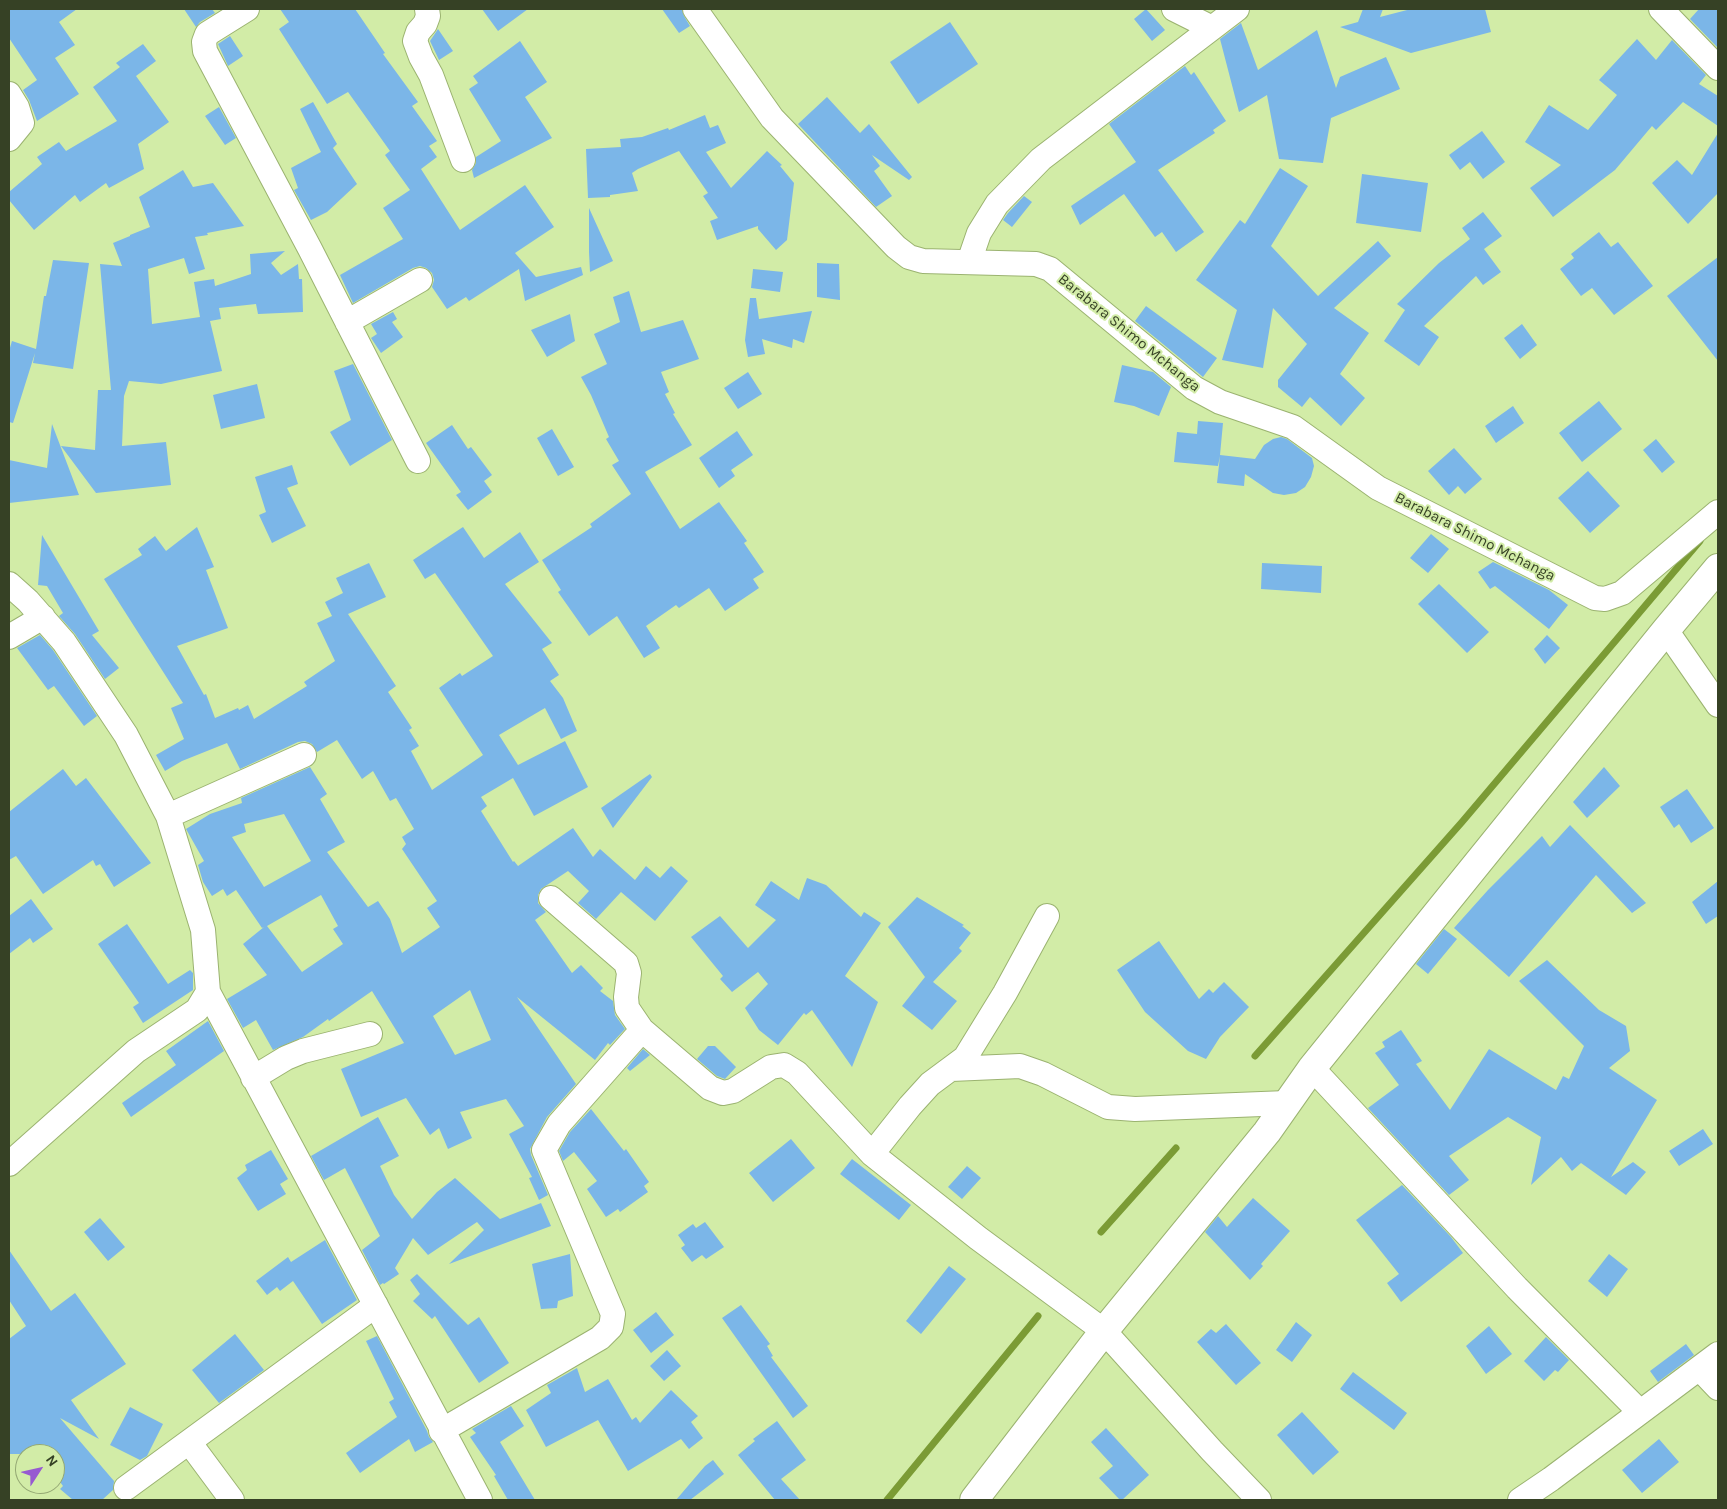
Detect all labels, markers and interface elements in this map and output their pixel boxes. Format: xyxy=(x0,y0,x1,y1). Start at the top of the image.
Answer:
street label: Barabara Shimo Mchanga xyxy=(1054,270,1204,396)
street label: Barabara Shimo Mchanga xyxy=(1392,489,1558,585)
north arrow xyxy=(15,1444,65,1494)
text: N xyxy=(42,1452,62,1470)

